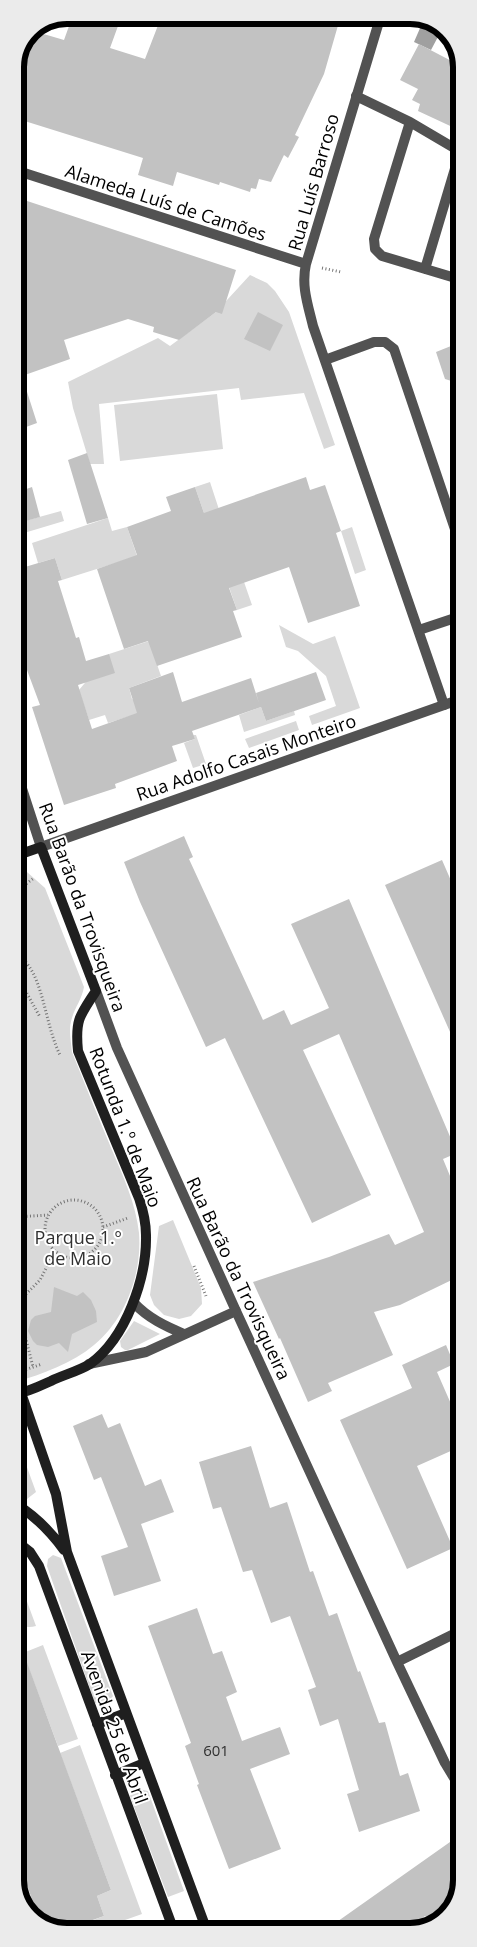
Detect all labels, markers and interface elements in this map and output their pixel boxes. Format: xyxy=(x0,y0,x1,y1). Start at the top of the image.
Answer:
street label: Rua Luís Barroso xyxy=(282,111,344,253)
street label: Alameda Luís de Camões xyxy=(62,158,270,246)
street label: Rua Adolfo Casais Monteiro xyxy=(133,708,359,806)
street label: Rua Barão da Trovisqueira xyxy=(34,799,132,1015)
street label: Rotunda 1.º de Maio xyxy=(84,1043,168,1211)
street label: Rua Barão da Trovisqueira xyxy=(181,1173,297,1383)
park label: Parque 1.º de Maio xyxy=(35,1225,122,1270)
street label: Avenida 25 de Abril xyxy=(76,1647,154,1807)
house number: 601 xyxy=(203,1740,229,1760)

